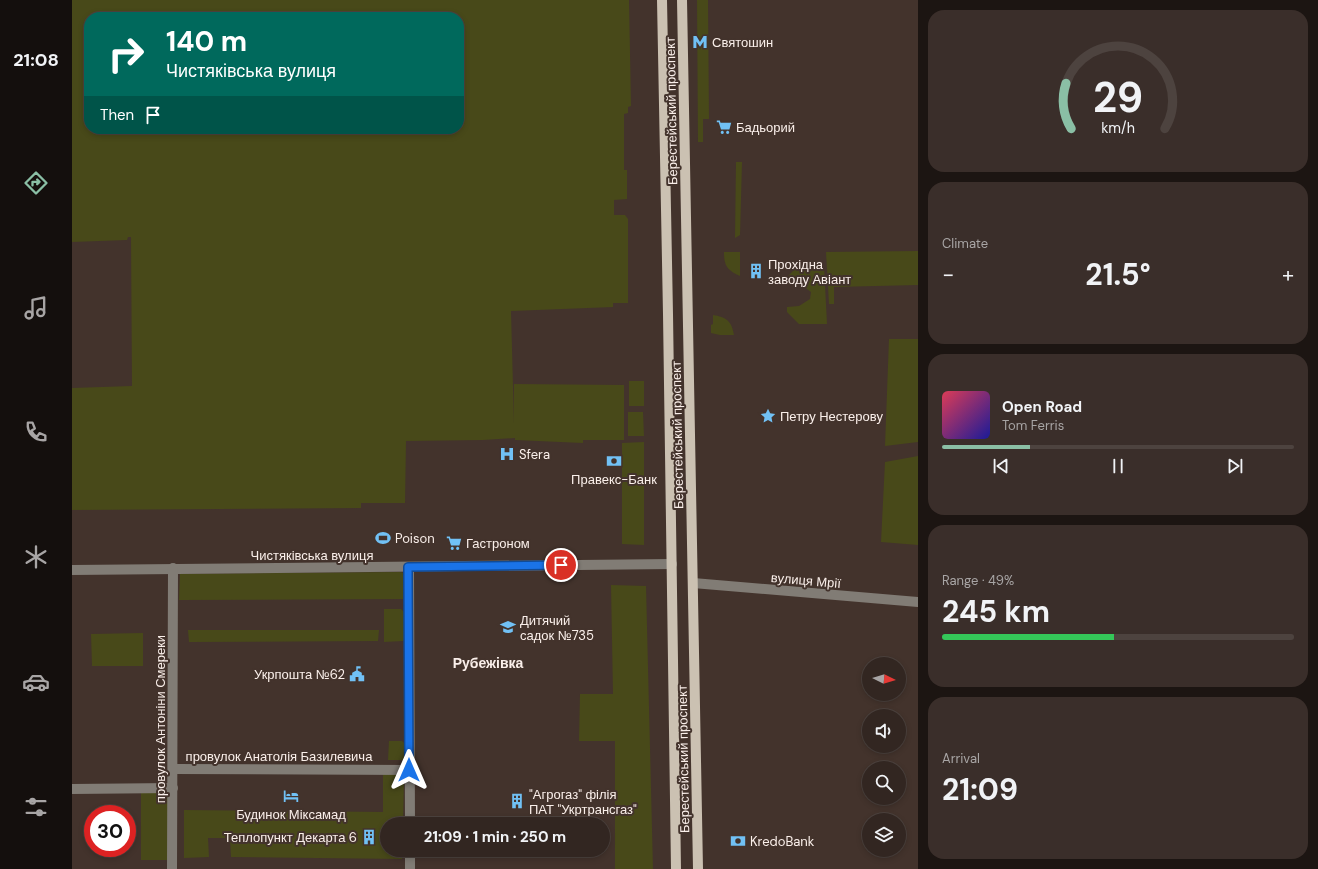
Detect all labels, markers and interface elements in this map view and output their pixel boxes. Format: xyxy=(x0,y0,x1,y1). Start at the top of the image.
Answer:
text: 140 m xyxy=(166,23,247,60)
icon: right xyxy=(100,28,152,80)
metro station icon: Святошин xyxy=(691,33,709,51)
place label: Святошин xyxy=(712,34,773,51)
street label: Берестейський проспект xyxy=(662,37,681,185)
text: 21:08 xyxy=(13,48,59,72)
text: Чистяківська вулиця xyxy=(166,59,336,83)
text: 29 xyxy=(1093,71,1143,125)
icon: arrive xyxy=(142,104,164,126)
text: Then xyxy=(100,105,134,125)
supermarket icon: Бадьорий xyxy=(715,118,733,136)
text: km/h xyxy=(1101,118,1135,136)
place label: Бадьорий xyxy=(736,119,795,136)
icon: directions xyxy=(22,169,50,197)
text: Climate xyxy=(942,235,988,252)
text: 21.5° xyxy=(1085,255,1151,294)
place label: Прохідна заводу Авіант xyxy=(768,256,851,288)
text: − xyxy=(942,260,954,289)
text: + xyxy=(1282,260,1294,289)
building icon: Прохідна заводу Авіант xyxy=(747,262,765,280)
icon: music xyxy=(22,294,50,322)
street label: Берестейський проспект xyxy=(668,361,687,509)
text: Open Road xyxy=(1002,397,1082,417)
place icon: Петру Нестерову xyxy=(759,407,777,425)
place label: Петру Нестерову xyxy=(780,408,883,425)
text: Tom Ferris xyxy=(1002,417,1064,434)
icon: phone xyxy=(22,418,50,446)
hospital icon: Sfera xyxy=(498,445,516,463)
place label: Sfera xyxy=(519,446,550,463)
bank icon: Правекс-Банк xyxy=(605,452,623,470)
icon: previous xyxy=(990,455,1012,477)
icon: pause xyxy=(1107,455,1129,477)
icon: next xyxy=(1224,455,1246,477)
place label: Правекс-Банк xyxy=(571,471,657,488)
sports icon: Poison xyxy=(374,529,392,547)
place label: Poison xyxy=(395,530,435,547)
supermarket icon: Гастроном xyxy=(445,534,463,552)
place label: Гастроном xyxy=(466,535,530,552)
icon: climate xyxy=(22,543,50,571)
street label: Чистяківська вулиця xyxy=(251,547,373,564)
pin xyxy=(544,548,578,582)
icon: arrive xyxy=(550,554,572,576)
street label: вулиця Мрії xyxy=(770,569,842,592)
text: Range · 49% xyxy=(942,572,1014,589)
text: 245 km xyxy=(942,592,1050,631)
place label: Дитячий садок №735 xyxy=(520,612,594,644)
school or university icon: Дитячий садок №735 xyxy=(499,618,517,636)
street label: провулок Антоніни Смереки xyxy=(152,635,169,803)
district label: Рубежівка xyxy=(453,654,524,672)
north arrow xyxy=(862,657,906,701)
map controls xyxy=(862,657,906,857)
public building icon: Укрпошта №62 xyxy=(348,665,366,683)
place label: Укрпошта №62 xyxy=(254,666,345,683)
icon: car xyxy=(22,668,50,696)
street label: Берестейський проспект xyxy=(674,685,693,833)
button: sound xyxy=(862,709,906,753)
street label: провулок Анатолія Базилевича xyxy=(186,748,373,765)
position arrow xyxy=(388,749,430,791)
text: Arrival xyxy=(942,750,980,767)
button: search xyxy=(862,761,906,805)
text: 21:09 xyxy=(942,770,1018,809)
place label: "Агрогаз" філія ПАТ "Укртрансгаз" xyxy=(529,786,637,818)
hotel icon: Будинок Міксамад xyxy=(282,787,300,805)
building icon: "Агрогаз" філія ПАТ "Укртрансгаз" xyxy=(508,792,526,810)
icon: filters xyxy=(22,793,50,821)
speed limit sign: 30 xyxy=(84,805,136,857)
place label: Будинок Міксамад xyxy=(236,806,346,823)
button: layers xyxy=(862,813,906,857)
text: 21:09 · 1 min · 250 m xyxy=(424,827,566,847)
building icon: Теплопункт Декарта 6 xyxy=(360,828,378,846)
place label: Теплопункт Декарта 6 xyxy=(224,829,357,846)
bank icon: KredoBank xyxy=(729,832,747,850)
place label: KredoBank xyxy=(750,833,815,850)

